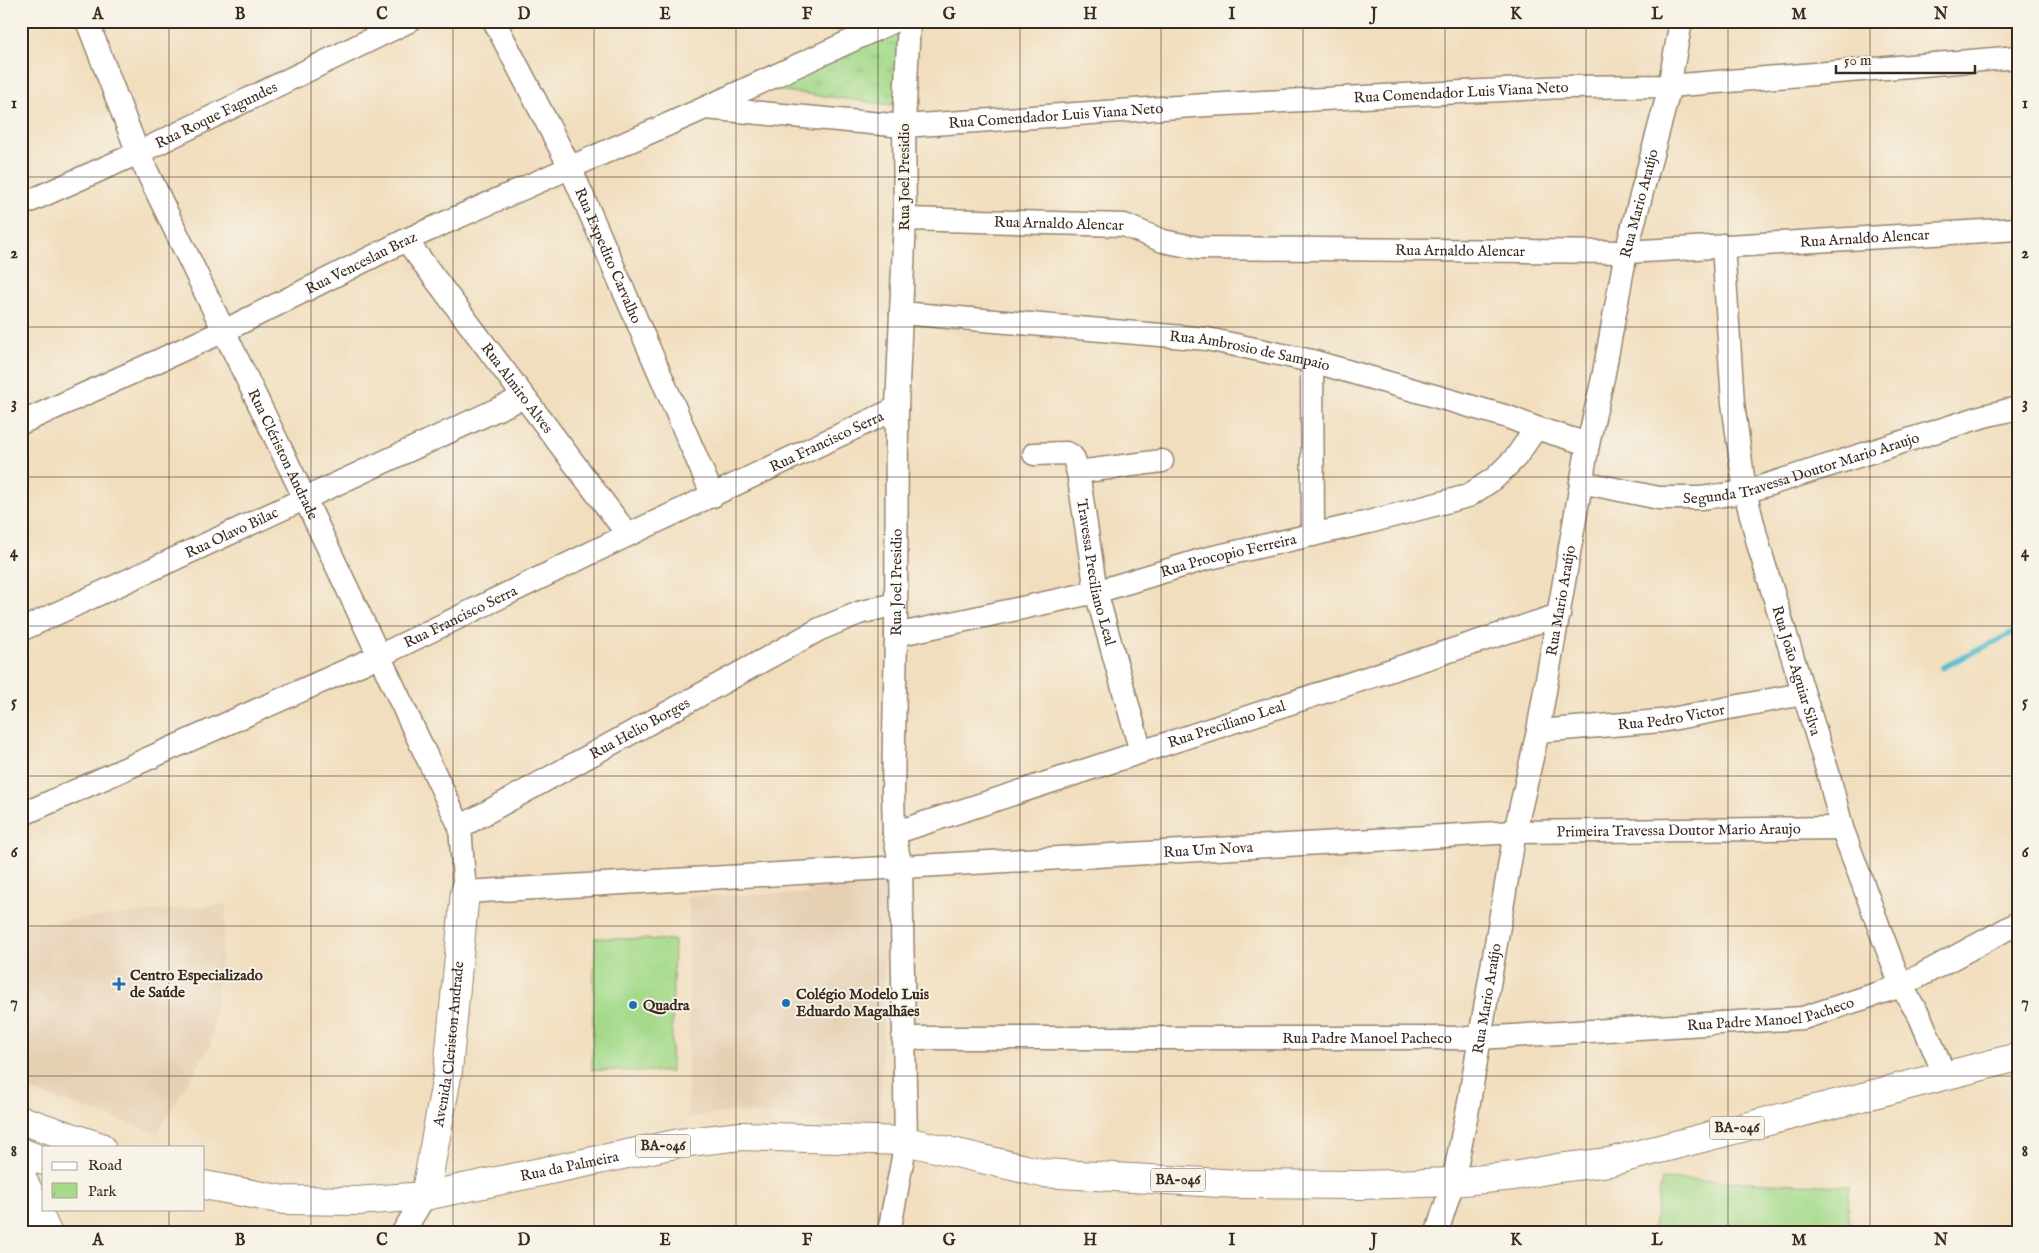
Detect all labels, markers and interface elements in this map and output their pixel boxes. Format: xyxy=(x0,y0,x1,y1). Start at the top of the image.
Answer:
text: A xyxy=(92,5,105,25)
text: B xyxy=(235,5,246,25)
text: C xyxy=(376,5,388,25)
text: D xyxy=(518,5,531,25)
text: E xyxy=(659,5,671,25)
text: F xyxy=(802,5,813,25)
text: G xyxy=(943,5,956,25)
text: H xyxy=(1083,5,1097,25)
text: I xyxy=(1229,5,1236,25)
text: J xyxy=(1369,5,1378,25)
text: K xyxy=(1510,5,1523,25)
text: L xyxy=(1651,5,1663,25)
text: M xyxy=(1791,5,1807,25)
text: N xyxy=(1933,5,1948,25)
scale bar xyxy=(1836,42,1975,74)
text: 50 m xyxy=(1844,51,1872,70)
street label: Rua Roque Fagundes xyxy=(152,77,280,153)
street label: Rua Comendador Luis Viana Neto xyxy=(1353,77,1569,107)
text: 1 xyxy=(11,94,17,114)
text: 1 xyxy=(2022,94,2028,114)
street label: Rua Comendador Luis Viana Neto xyxy=(948,98,1164,132)
street label: Rua Joel Presidio xyxy=(895,123,914,231)
street label: Rua Mario Araújo xyxy=(1615,147,1663,260)
street label: Rua Expedito Carvalho xyxy=(571,185,646,326)
street label: Rua Arnaldo Alencar xyxy=(994,212,1125,235)
street label: Rua Arnaldo Alencar xyxy=(1799,225,1931,251)
street label: Rua Venceslau Braz xyxy=(302,227,420,298)
street label: Rua Arnaldo Alencar xyxy=(1395,240,1526,261)
text: 2 xyxy=(10,244,18,264)
text: 2 xyxy=(2021,244,2029,264)
street label: Rua Ambrosio de Sampaio xyxy=(1169,326,1332,375)
street label: Rua Almiro Alves xyxy=(477,339,557,437)
street label: Rua Clériston Andrade xyxy=(244,386,323,523)
text: 3 xyxy=(11,394,17,414)
text: 3 xyxy=(2022,394,2028,414)
street label: Rua Francisco Serra xyxy=(766,406,887,476)
street label: Segunda Travessa Doutor Mario Araujo xyxy=(1683,428,1922,508)
street label: Travessa Preciliano Leal xyxy=(1073,498,1120,649)
street label: Rua Olavo Bilac xyxy=(182,503,281,562)
street label: Rua Joel Presidio xyxy=(886,529,906,636)
street label: Rua Procopio Ferreira xyxy=(1158,529,1299,581)
text: 4 xyxy=(10,543,19,563)
text: 4 xyxy=(2021,543,2030,563)
street label: Rua Mario Araújo xyxy=(1542,544,1580,657)
street label: Rua Francisco Serra xyxy=(400,581,521,652)
street label: Rua João Aguiar Silva xyxy=(1768,603,1826,738)
text: 5 xyxy=(11,693,17,713)
street label: Rua Helio Borges xyxy=(586,693,693,763)
text: 5 xyxy=(2022,693,2028,713)
street label: Rua Preciliano Leal xyxy=(1165,696,1289,752)
street label: Rua Pedro Victor xyxy=(1617,699,1727,734)
street label: Primeira Travessa Doutor Mario Araujo xyxy=(1556,819,1801,841)
street label: Rua Um Nova xyxy=(1163,837,1254,862)
text: 6 xyxy=(11,843,19,863)
text: 6 xyxy=(2022,843,2030,863)
street label: Rua Mario Araújo xyxy=(1468,942,1505,1055)
street label: Avenida Cleriston Andrade xyxy=(428,960,468,1129)
place label: Centro Especializado de Saúde xyxy=(130,966,263,1002)
marker: Centro Especializado de Saúde xyxy=(112,977,126,991)
place label: Colégio Modelo Luis Eduardo Magalhães xyxy=(796,985,930,1021)
street label: Rua Padre Manoel Pacheco xyxy=(1686,992,1856,1035)
text: 7 xyxy=(10,993,18,1013)
text: 7 xyxy=(2021,993,2029,1013)
place label: Quadra xyxy=(643,996,690,1015)
marker: Colégio Modelo Luis Eduardo Magalhães xyxy=(780,997,792,1009)
marker: Quadra xyxy=(627,999,639,1011)
street label: Rua Padre Manoel Pacheco xyxy=(1282,1029,1452,1048)
road number: BA-046 xyxy=(1710,1116,1764,1140)
road number: BA-046 xyxy=(636,1134,690,1158)
text: 8 xyxy=(11,1142,17,1162)
text: 8 xyxy=(2022,1142,2028,1162)
legend xyxy=(42,1146,205,1210)
street label: Rua da Palmeira xyxy=(518,1146,621,1186)
text: Road xyxy=(88,1156,123,1175)
road number: BA-046 xyxy=(1150,1168,1206,1192)
text: Park xyxy=(88,1182,118,1201)
text: A xyxy=(92,1231,105,1251)
text: B xyxy=(235,1231,246,1251)
text: C xyxy=(376,1231,388,1251)
text: D xyxy=(518,1231,531,1251)
text: E xyxy=(659,1231,671,1251)
text: F xyxy=(802,1231,813,1251)
text: G xyxy=(943,1231,956,1251)
text: H xyxy=(1083,1231,1097,1251)
text: I xyxy=(1229,1231,1236,1251)
text: J xyxy=(1369,1231,1378,1251)
text: K xyxy=(1510,1231,1523,1251)
text: L xyxy=(1651,1231,1663,1251)
text: M xyxy=(1791,1231,1807,1251)
text: N xyxy=(1933,1231,1948,1251)

